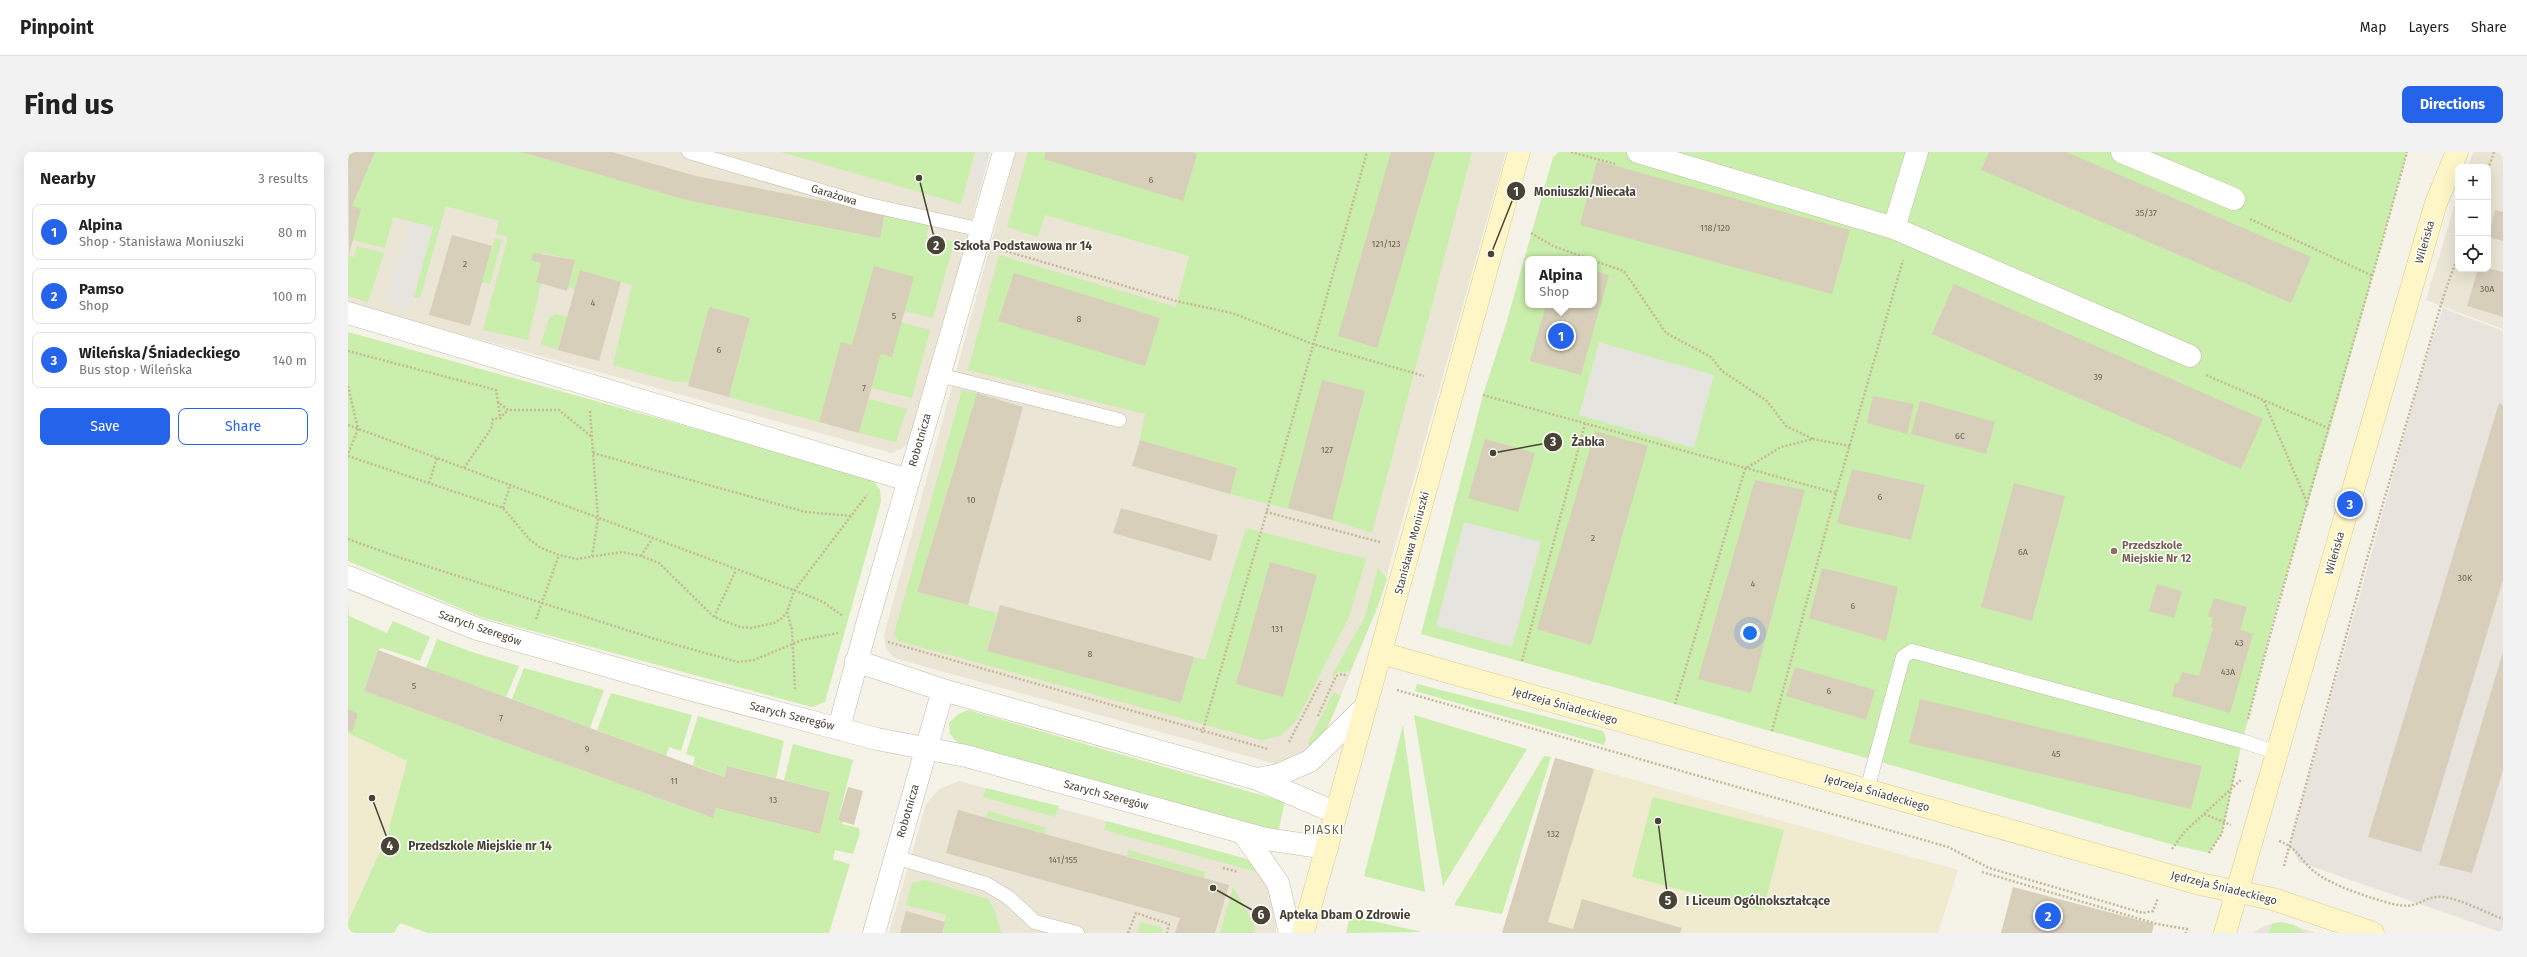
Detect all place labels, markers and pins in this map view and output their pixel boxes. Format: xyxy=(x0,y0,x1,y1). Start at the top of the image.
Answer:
callout: Moniuszki/Niecała xyxy=(1506,179,1643,203)
callout: Szkoła Podstawowa nr 14 xyxy=(926,233,1100,257)
pin: 1 xyxy=(1548,321,1574,351)
callout: Żabka xyxy=(1543,430,1612,454)
pin: 3 xyxy=(2337,489,2363,519)
place label: Przedszkole Miejskie Nr 12 xyxy=(2122,539,2191,565)
marker: Przedszkole Miejskie Nr 12 xyxy=(2109,546,2119,556)
callout: Przedszkole Miejskie nr 14 xyxy=(380,834,560,858)
callout: I Liceum Ogólnokształcące xyxy=(1658,888,1838,912)
pin: 2 xyxy=(2035,901,2061,931)
callout: Apteka Dbam O Zdrowie xyxy=(1251,903,1418,927)

